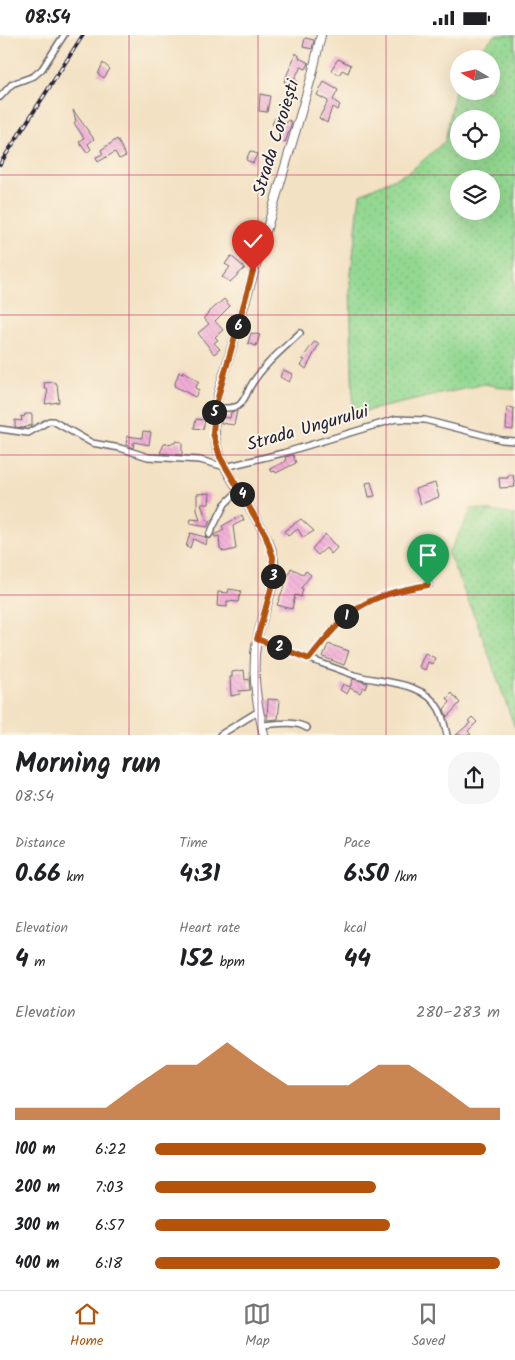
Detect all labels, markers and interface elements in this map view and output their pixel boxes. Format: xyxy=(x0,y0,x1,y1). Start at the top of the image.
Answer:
text: 08:54 xyxy=(25,3,71,33)
north arrow xyxy=(450,50,500,100)
map controls xyxy=(450,50,500,220)
street label: Strada Coroiești xyxy=(246,76,309,200)
button: locate xyxy=(450,110,500,160)
button: layers xyxy=(450,170,500,220)
pin xyxy=(232,220,274,271)
icon: check xyxy=(239,227,267,255)
pin: 6 xyxy=(226,313,250,339)
text: 6 xyxy=(235,315,242,337)
street label: Strada Ungurului xyxy=(244,398,373,460)
pin: 5 xyxy=(202,399,226,425)
text: 5 xyxy=(211,401,218,423)
pin: 4 xyxy=(230,481,254,507)
text: 4 xyxy=(239,483,246,505)
pin xyxy=(407,534,449,585)
icon: arrive xyxy=(414,541,442,569)
pin: 3 xyxy=(260,563,286,589)
text: 3 xyxy=(270,565,277,587)
pin: 1 xyxy=(334,603,358,629)
text: 1 xyxy=(344,605,349,627)
pin: 2 xyxy=(266,635,292,659)
text: 2 xyxy=(275,636,284,658)
text: Morning run xyxy=(15,742,161,787)
button: share xyxy=(448,752,500,804)
text: 08:54 xyxy=(15,784,54,809)
text: Distance xyxy=(15,832,65,854)
text: Time xyxy=(179,832,208,854)
text: Pace xyxy=(344,832,370,854)
text: 0.66 xyxy=(15,854,61,894)
text: 4:31 xyxy=(179,854,220,894)
text: 6:50 xyxy=(344,854,389,894)
text: km xyxy=(61,866,84,888)
text: /km xyxy=(389,866,417,888)
text: Elevation xyxy=(15,917,68,939)
text: Heart rate xyxy=(179,917,240,939)
text: kcal xyxy=(344,917,366,939)
text: 4 xyxy=(15,939,29,979)
text: 152 xyxy=(179,939,214,979)
text: 44 xyxy=(344,939,371,979)
text: m xyxy=(29,951,45,973)
text: bpm xyxy=(214,951,245,973)
text: Elevation xyxy=(15,1000,76,1025)
text: 280–283 m xyxy=(416,1000,500,1025)
text: 100 m xyxy=(15,1137,56,1162)
text: 6:22 xyxy=(95,1137,126,1162)
text: 200 m xyxy=(15,1175,60,1200)
text: 7:03 xyxy=(95,1175,123,1200)
text: 300 m xyxy=(15,1213,59,1238)
text: 6:57 xyxy=(95,1213,124,1238)
text: 400 m xyxy=(15,1251,59,1276)
text: 6:18 xyxy=(95,1251,123,1276)
tab: Home xyxy=(70,1300,103,1352)
tab: Map xyxy=(243,1300,271,1352)
tab: Saved xyxy=(412,1300,445,1352)

